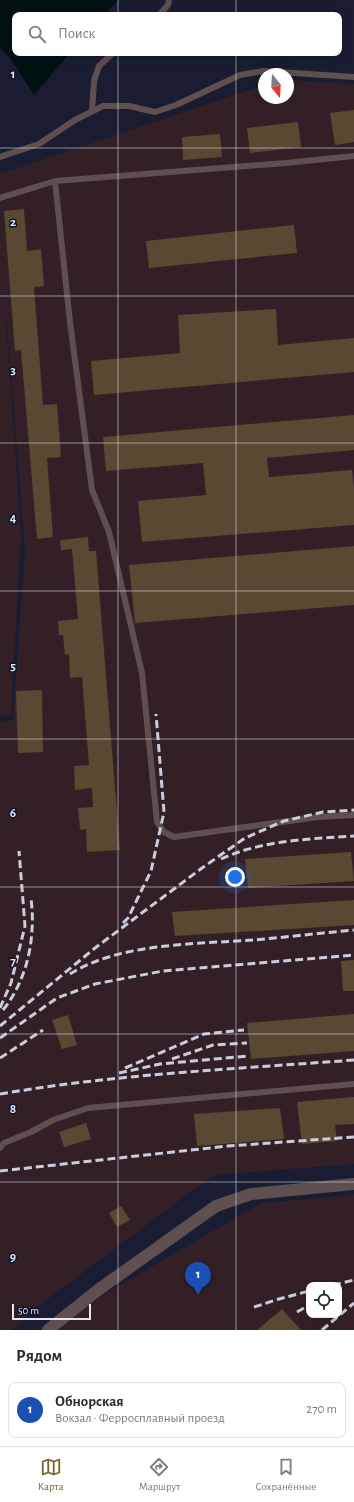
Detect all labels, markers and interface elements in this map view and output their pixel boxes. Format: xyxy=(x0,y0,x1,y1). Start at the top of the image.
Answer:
search box xyxy=(12,12,342,56)
icon: search xyxy=(26,23,48,45)
text: Поиск xyxy=(58,26,96,41)
text: 1 xyxy=(11,68,15,81)
north arrow xyxy=(258,68,294,104)
text: 2 xyxy=(10,216,16,229)
text: 3 xyxy=(10,364,16,377)
text: 4 xyxy=(10,512,17,525)
text: 5 xyxy=(10,660,16,673)
text: 6 xyxy=(10,807,16,820)
your location xyxy=(225,867,245,887)
text: 7 xyxy=(10,955,16,968)
text: 8 xyxy=(10,1103,16,1116)
text: 9 xyxy=(10,1251,16,1264)
pin: 1 xyxy=(185,1262,211,1295)
map controls xyxy=(306,1282,342,1318)
button: locate xyxy=(306,1282,342,1318)
scale bar xyxy=(12,1302,91,1321)
text: 50 m xyxy=(18,1305,39,1316)
text: Рядом xyxy=(16,1347,62,1364)
text: Обнорская xyxy=(55,1394,124,1409)
text: 1 xyxy=(28,1403,32,1416)
text: 270 m xyxy=(306,1403,337,1416)
text: Вокзал · Ферросплавный проезд xyxy=(55,1412,225,1425)
tab: Карта xyxy=(38,1456,63,1493)
tab: Маршрут xyxy=(139,1456,180,1493)
tab: Сохранённые xyxy=(256,1456,316,1493)

